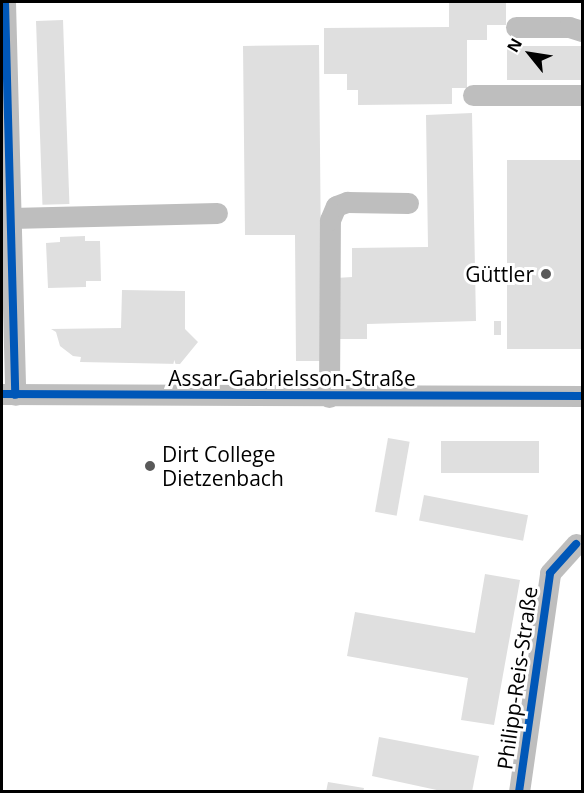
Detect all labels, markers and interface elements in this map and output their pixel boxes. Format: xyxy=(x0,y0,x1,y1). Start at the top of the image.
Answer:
north arrow xyxy=(500,24,560,84)
text: N xyxy=(502,34,527,56)
place label: Güttler xyxy=(465,261,534,287)
marker: Güttler xyxy=(539,267,553,281)
street label: Assar-Gabrielsson-Straße xyxy=(168,365,416,391)
place label: Dirt College Dietzenbach xyxy=(162,441,284,491)
marker: Dirt College Dietzenbach xyxy=(143,459,157,473)
street label: Philipp-Reis-Straße xyxy=(492,585,542,771)

